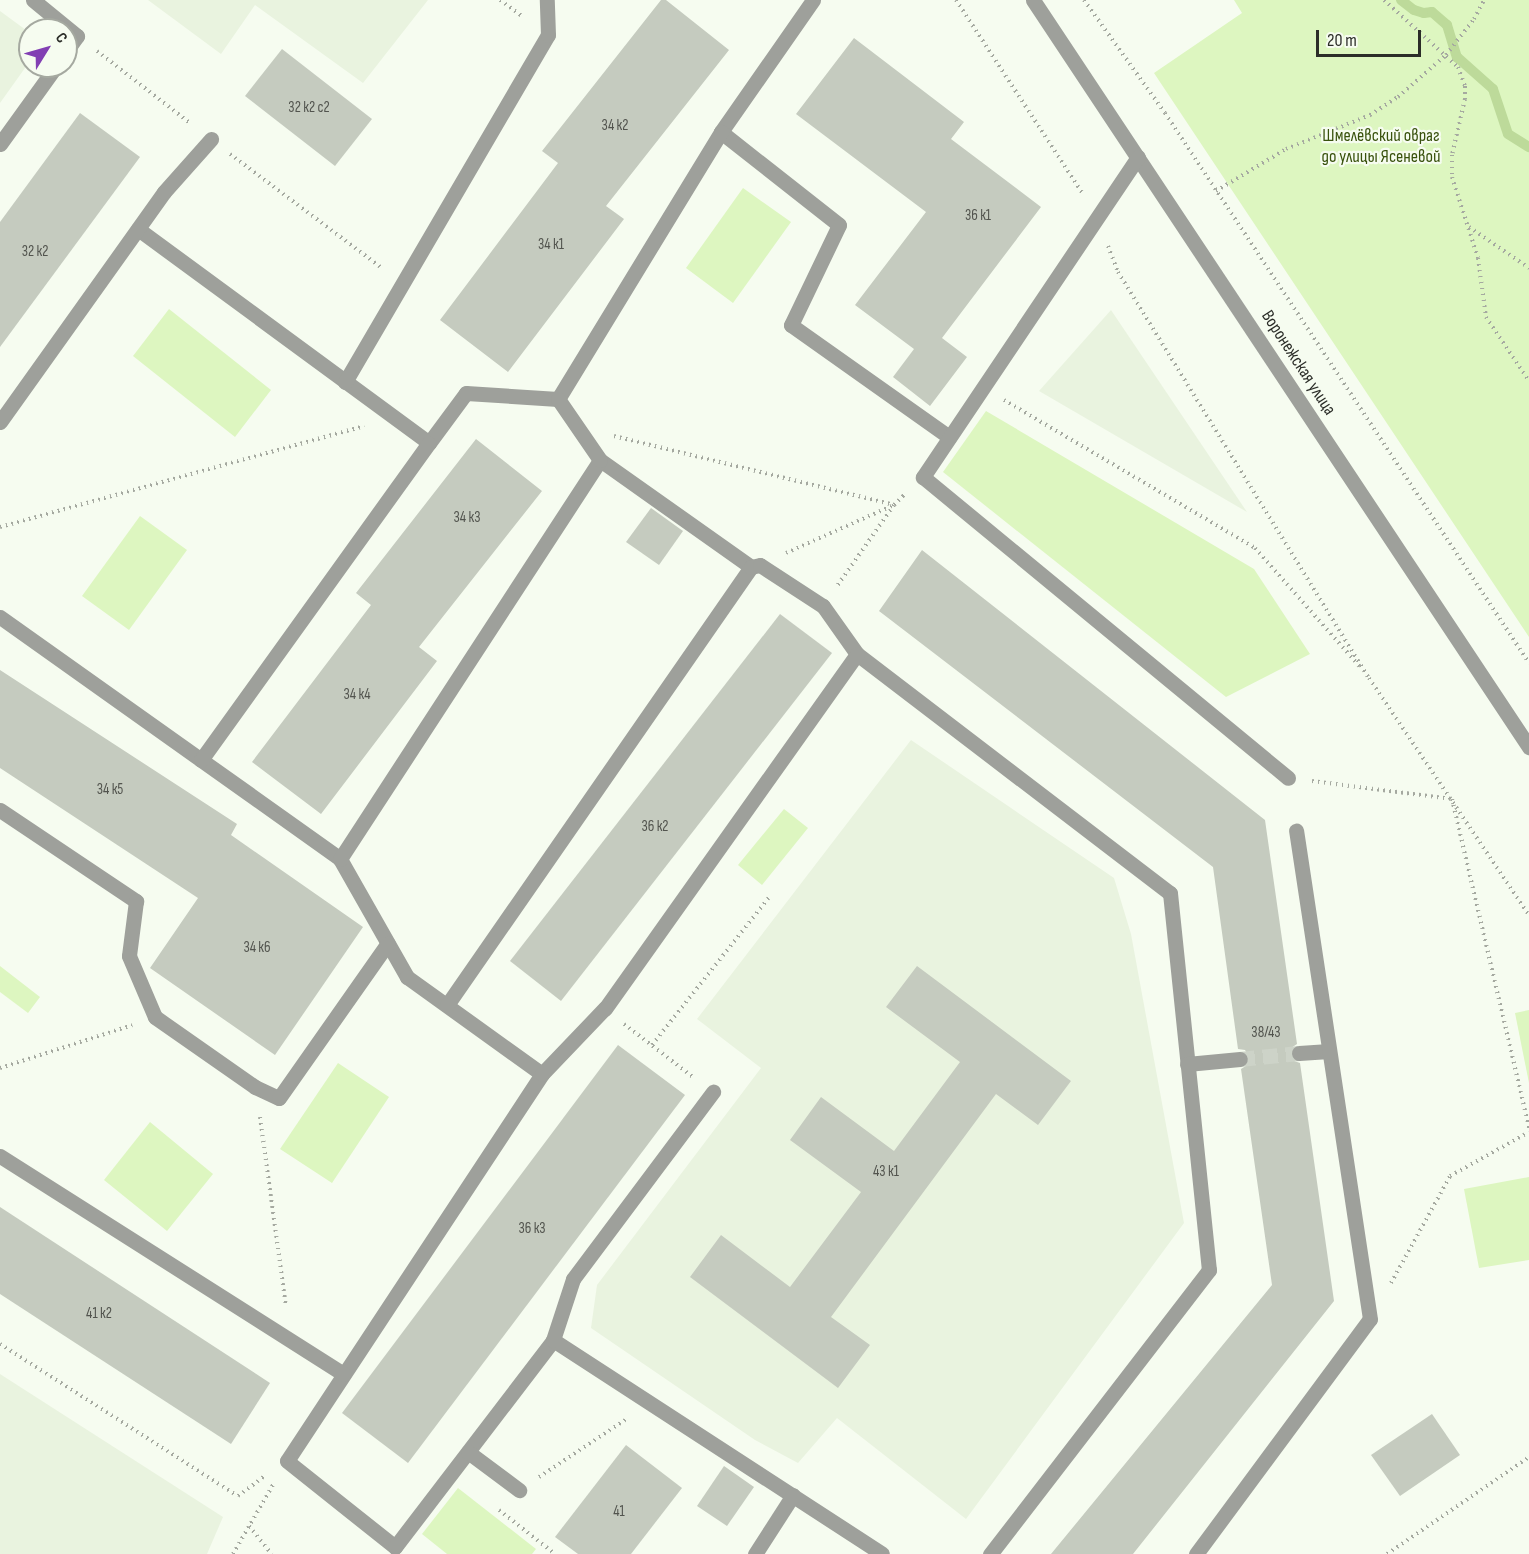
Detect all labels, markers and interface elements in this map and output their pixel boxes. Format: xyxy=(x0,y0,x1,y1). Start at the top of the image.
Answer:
north arrow xyxy=(18,18,78,78)
scale bar xyxy=(1319,18,1424,56)
text: С xyxy=(51,29,71,47)
text: 20 m xyxy=(1327,30,1357,51)
house number: 32 к2 с2 xyxy=(288,99,330,117)
house number: 34 к2 xyxy=(602,117,628,135)
park label: Шмелёвский овраг до улицы Ясеневой xyxy=(1322,126,1440,168)
house number: 36 к1 xyxy=(965,207,991,225)
house number: 34 к1 xyxy=(538,236,564,254)
house number: 32 к2 xyxy=(22,243,48,261)
street label: Воронежская улица xyxy=(1256,307,1340,419)
house number: 34 к3 xyxy=(454,509,480,527)
house number: 34 к4 xyxy=(344,686,370,704)
house number: 34 к5 xyxy=(97,781,123,799)
house number: 36 к2 xyxy=(641,818,669,836)
house number: 34 к6 xyxy=(243,939,271,957)
house number: 38/43 xyxy=(1251,1024,1281,1042)
house number: 43 к1 xyxy=(873,1163,899,1181)
house number: 36 к3 xyxy=(518,1220,546,1238)
house number: 41 к2 xyxy=(86,1305,112,1323)
house number: 41 xyxy=(613,1503,625,1521)

